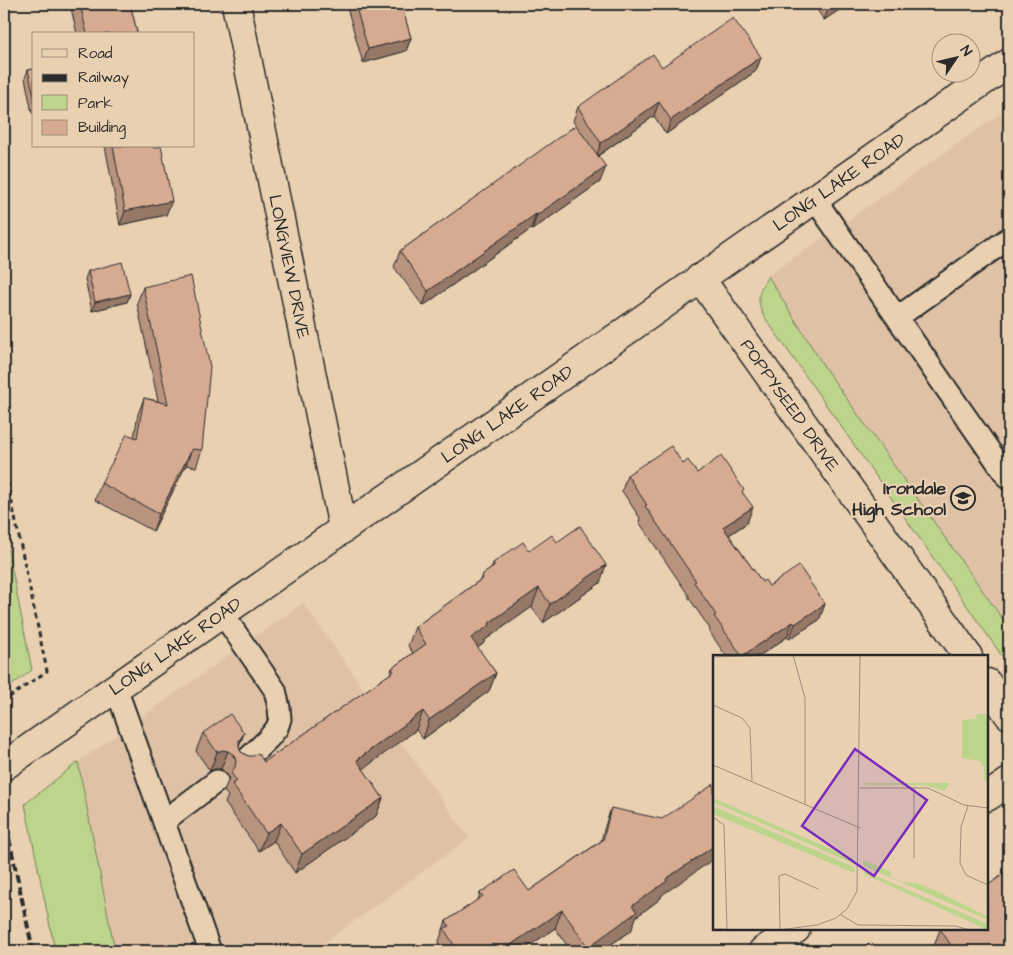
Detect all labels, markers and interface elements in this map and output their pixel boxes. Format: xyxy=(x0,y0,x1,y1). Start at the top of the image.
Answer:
legend xyxy=(32,32,195,148)
north arrow xyxy=(930,32,980,82)
text: N xyxy=(955,42,977,61)
text: Road xyxy=(78,43,113,64)
text: Railway xyxy=(78,67,129,89)
text: Park xyxy=(78,93,113,114)
text: Building xyxy=(78,117,126,139)
street label: LONG LAKE ROAD xyxy=(768,127,911,237)
street label: LONGVIEW DRIVE xyxy=(262,192,316,341)
street label: POPPYSEED DRIVE xyxy=(734,334,846,477)
street label: LONG LAKE ROAD xyxy=(436,359,579,470)
place label: Irondale High School xyxy=(852,476,946,523)
school or university icon: Irondale High School xyxy=(950,485,976,511)
street label: LONG LAKE ROAD xyxy=(104,591,247,702)
inset map xyxy=(713,655,988,930)

